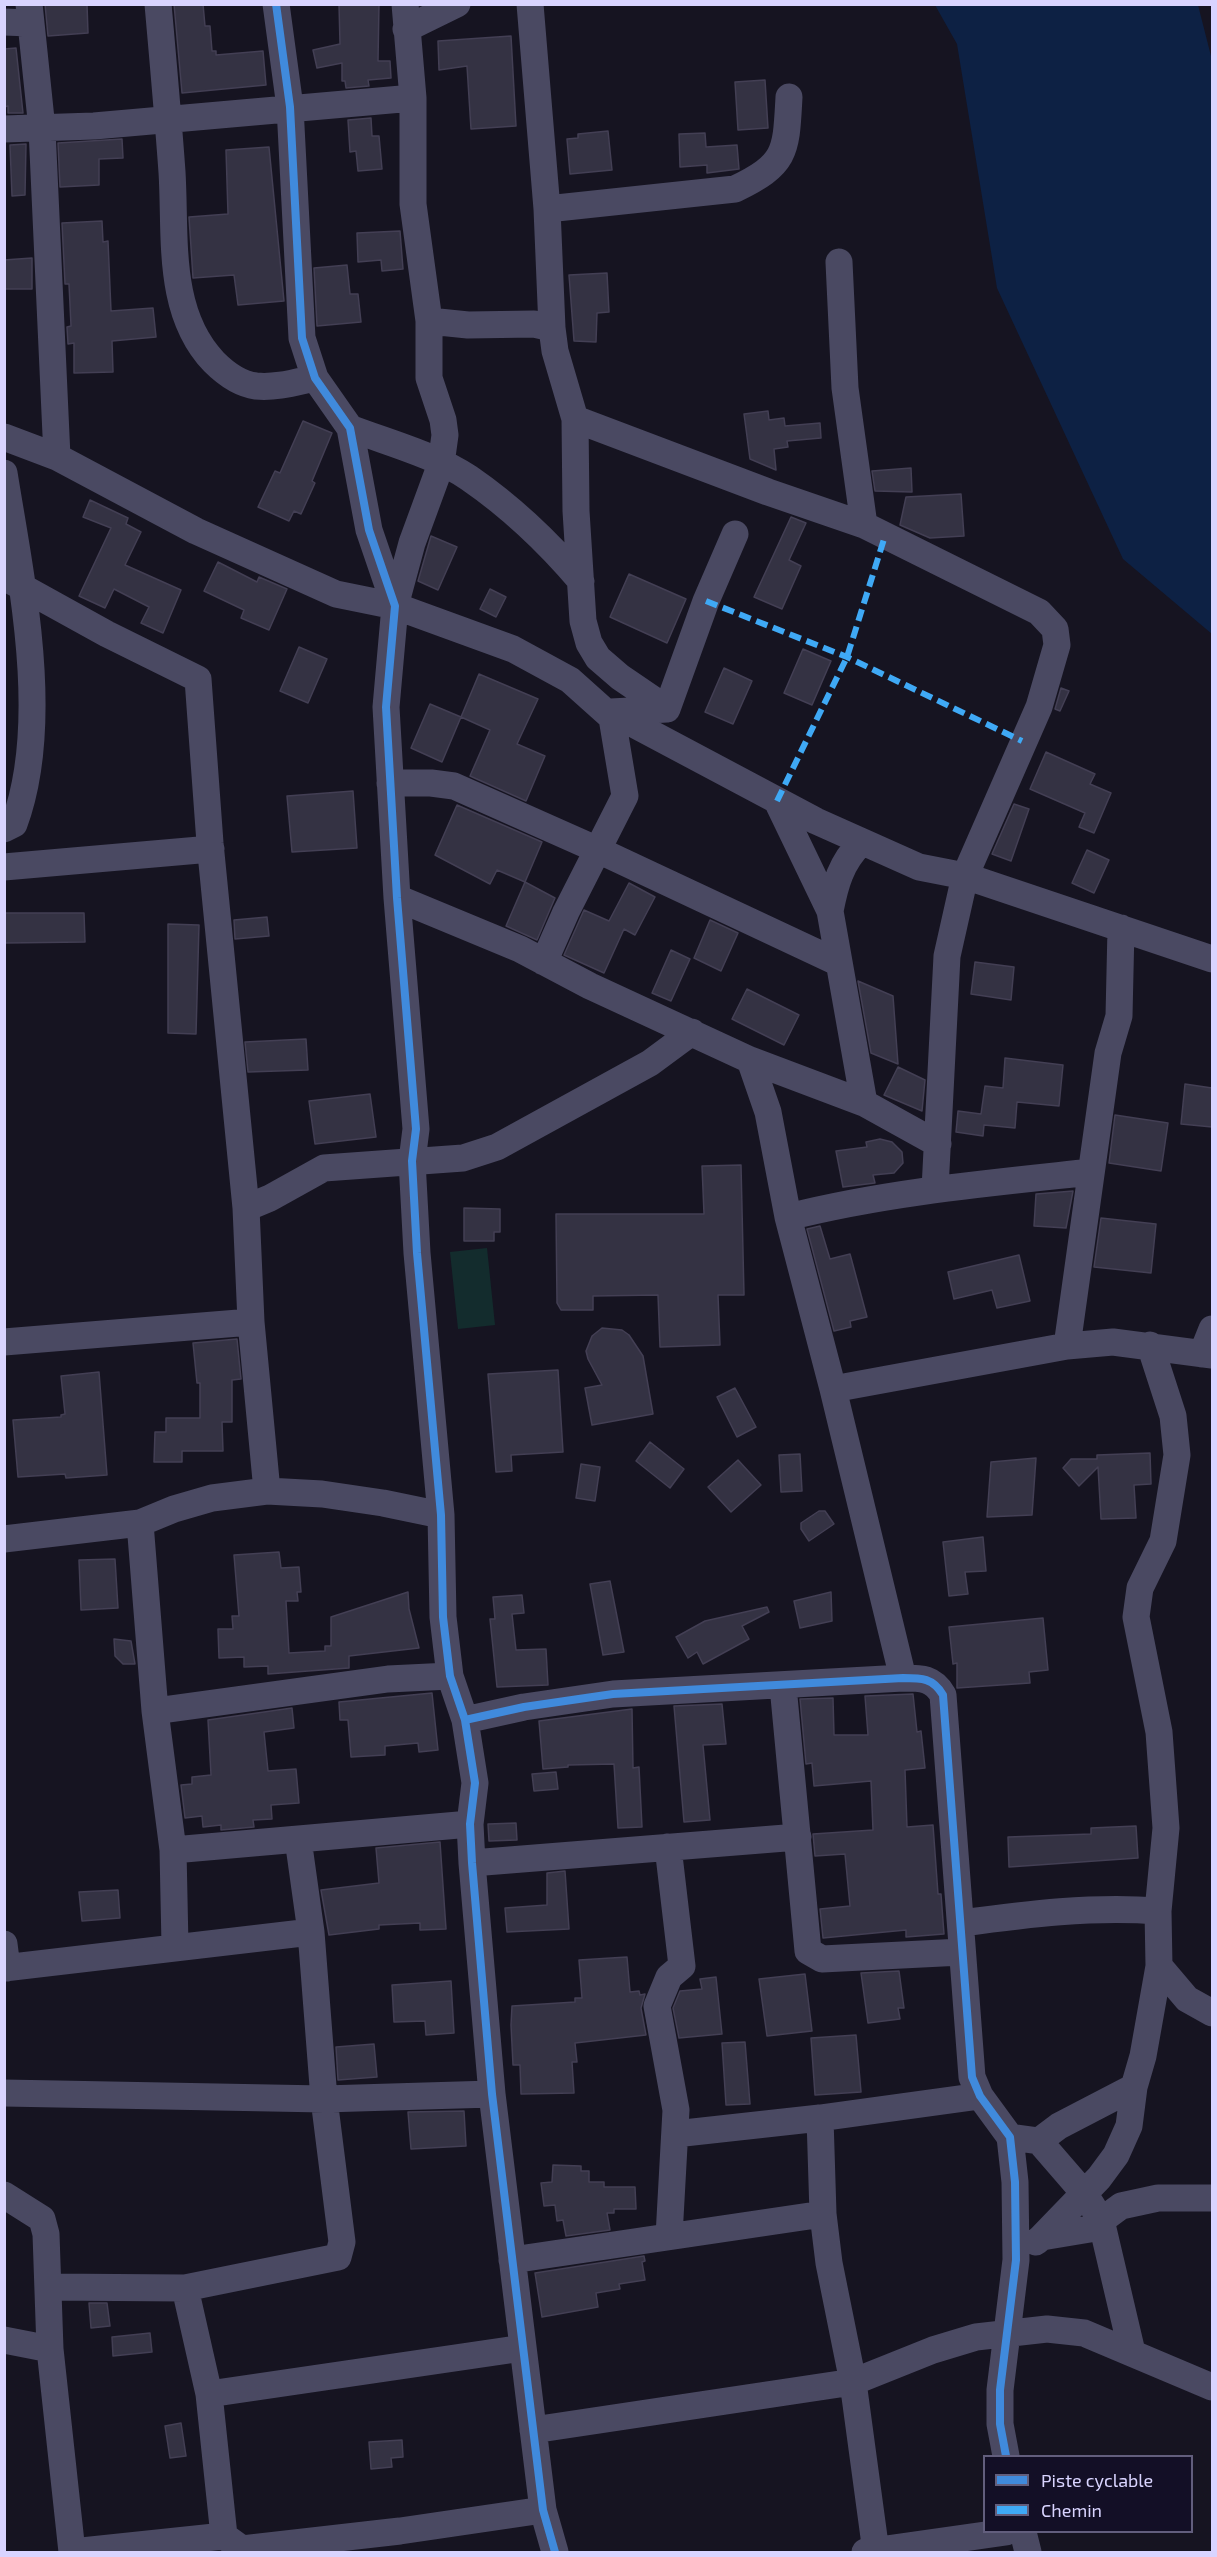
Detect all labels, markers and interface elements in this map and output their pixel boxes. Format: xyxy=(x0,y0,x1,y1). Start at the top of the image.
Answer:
legend xyxy=(983,2455,1193,2533)
text: Piste cyclable xyxy=(1041,2469,1153,2491)
text: Chemin xyxy=(1041,2499,1102,2521)

